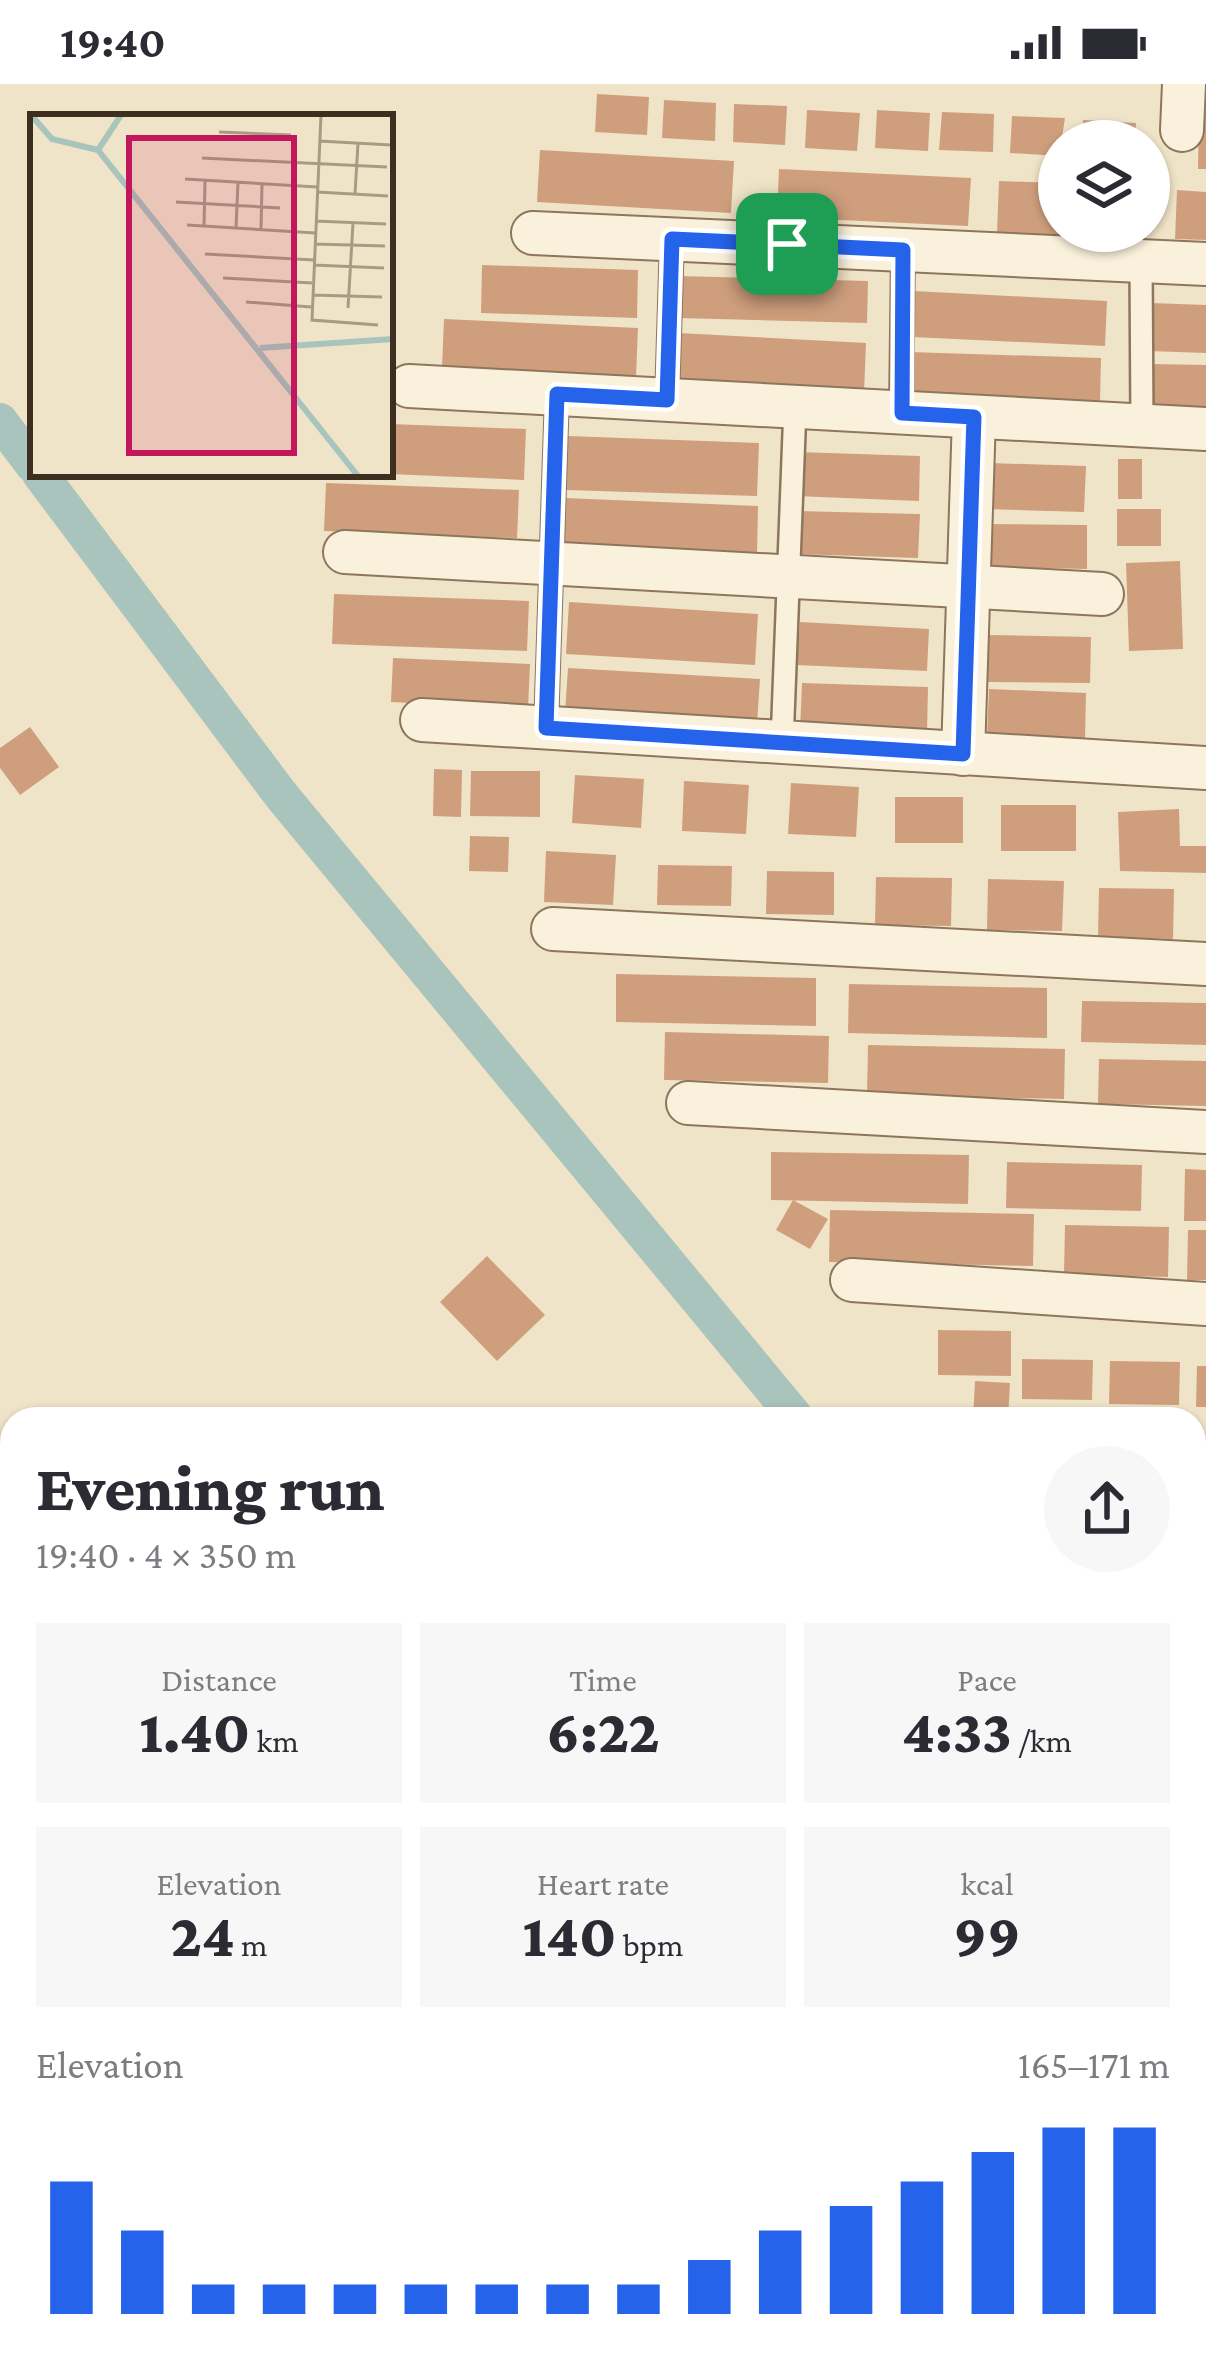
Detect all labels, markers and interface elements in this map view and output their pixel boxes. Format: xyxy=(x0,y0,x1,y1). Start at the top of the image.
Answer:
text: 19:40 xyxy=(60,17,166,67)
inset map xyxy=(30,114,393,477)
map controls xyxy=(1038,120,1170,252)
button: layers xyxy=(1038,120,1170,252)
pin xyxy=(736,193,838,295)
icon: arrive xyxy=(754,211,820,277)
button: share xyxy=(1044,1446,1170,1572)
text: Evening run xyxy=(36,1451,385,1524)
text: 19:40 · 4 × 350 m xyxy=(36,1533,296,1576)
text: Distance xyxy=(161,1661,277,1698)
text: Time xyxy=(569,1661,637,1698)
text: Pace xyxy=(957,1661,1017,1698)
text: 1.40 xyxy=(139,1698,250,1765)
text: 6:22 xyxy=(546,1698,660,1765)
text: 4:33 xyxy=(902,1698,1012,1765)
text: km xyxy=(250,1722,299,1759)
text: /km xyxy=(1012,1722,1072,1759)
text: Elevation xyxy=(157,1865,281,1902)
text: Heart rate xyxy=(537,1865,669,1902)
text: kcal xyxy=(960,1865,1014,1902)
text: 24 xyxy=(170,1902,235,1969)
text: 140 xyxy=(523,1902,616,1969)
text: 99 xyxy=(953,1902,1021,1969)
text: m xyxy=(235,1926,268,1963)
text: bpm xyxy=(616,1926,683,1963)
text: Elevation xyxy=(36,2043,184,2086)
text: 165–171 m xyxy=(1018,2043,1170,2086)

